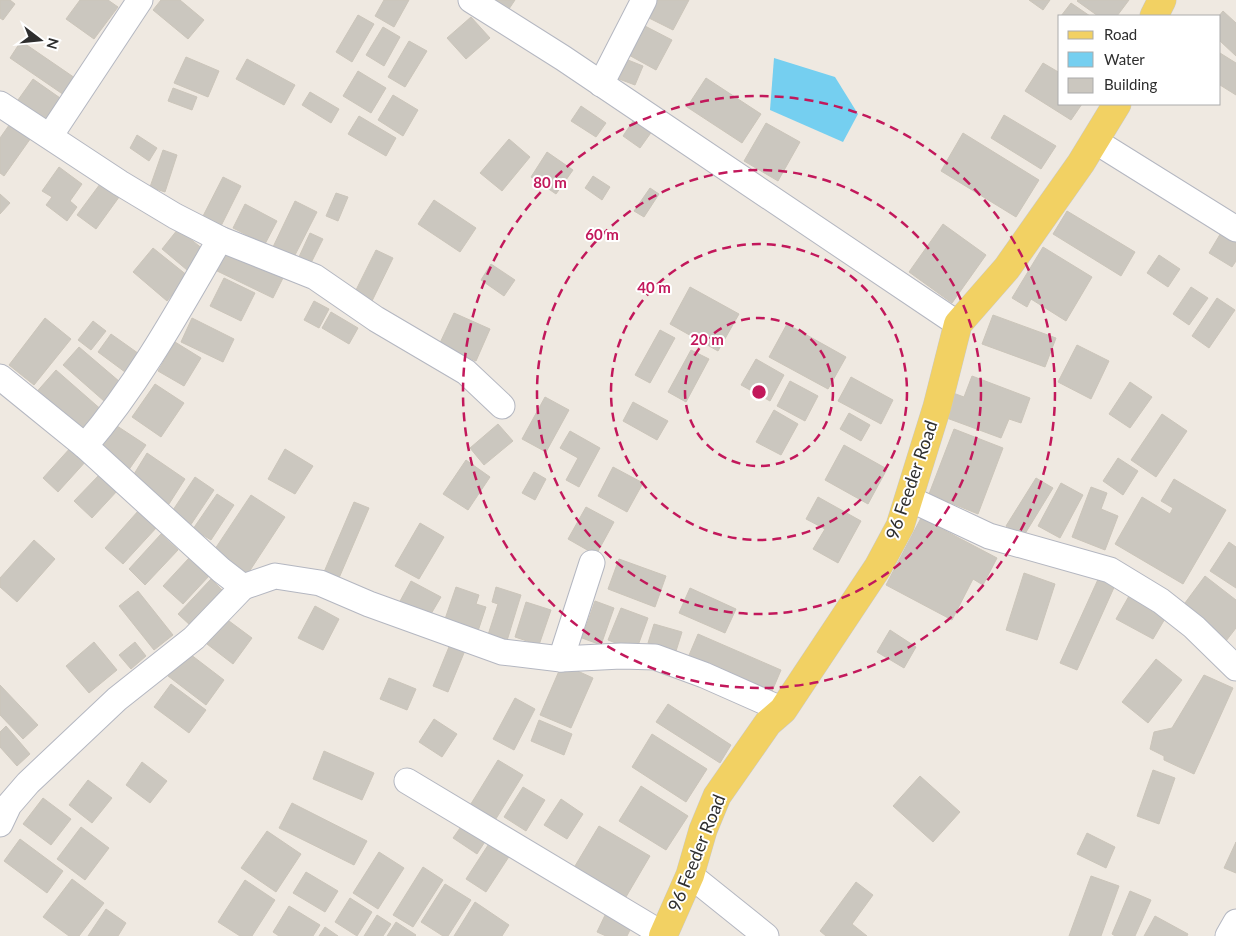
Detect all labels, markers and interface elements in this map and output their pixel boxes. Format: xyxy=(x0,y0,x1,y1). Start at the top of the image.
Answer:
north arrow xyxy=(15,15,65,65)
legend xyxy=(1058,15,1221,105)
text: Road xyxy=(1104,25,1137,43)
text: N xyxy=(43,36,63,51)
text: Water xyxy=(1104,50,1145,68)
text: Building xyxy=(1104,75,1157,93)
text: 80 m xyxy=(533,173,567,191)
text: 60 m xyxy=(585,225,619,243)
text: 40 m xyxy=(637,278,671,296)
text: 20 m xyxy=(690,330,724,348)
centre of rings xyxy=(750,383,768,401)
street label: 96 Feeder Road xyxy=(880,417,942,542)
street label: 96 Feeder Road xyxy=(663,791,730,914)

